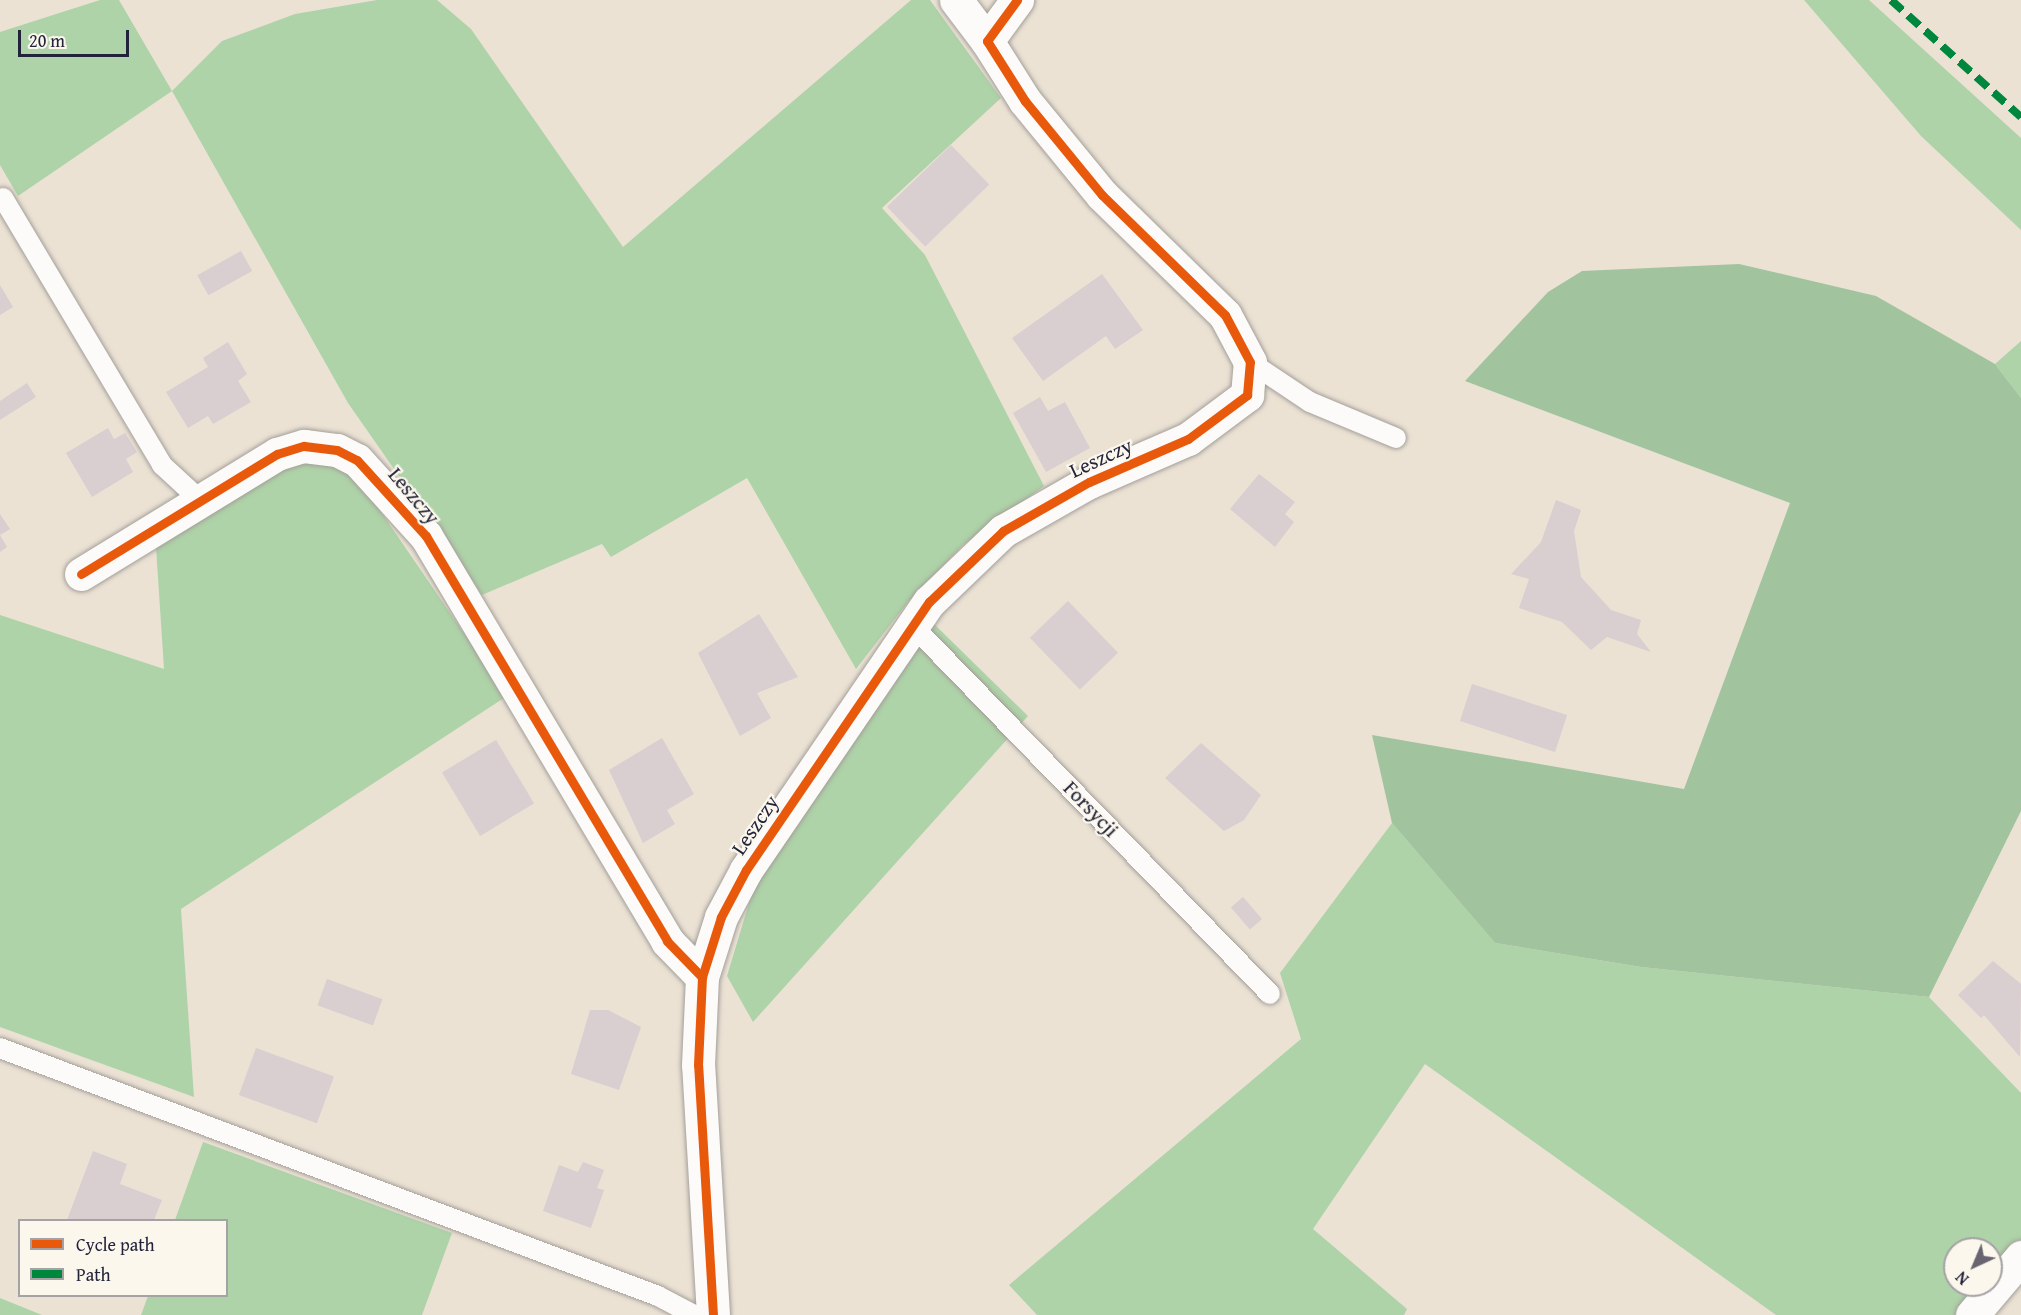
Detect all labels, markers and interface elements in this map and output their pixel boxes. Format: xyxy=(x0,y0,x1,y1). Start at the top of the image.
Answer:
scale bar xyxy=(21,18,132,56)
text: 20 m xyxy=(29,27,65,54)
street label: Leszczy xyxy=(1066,433,1136,483)
street label: Leszczy xyxy=(383,462,445,530)
street label: Forsycji xyxy=(1058,776,1124,842)
street label: Leszczy xyxy=(726,790,784,860)
legend xyxy=(18,1219,228,1297)
text: Cycle path xyxy=(76,1231,155,1258)
north arrow xyxy=(1943,1237,2003,1297)
text: Path xyxy=(76,1261,111,1288)
text: N xyxy=(1950,1266,1974,1291)

